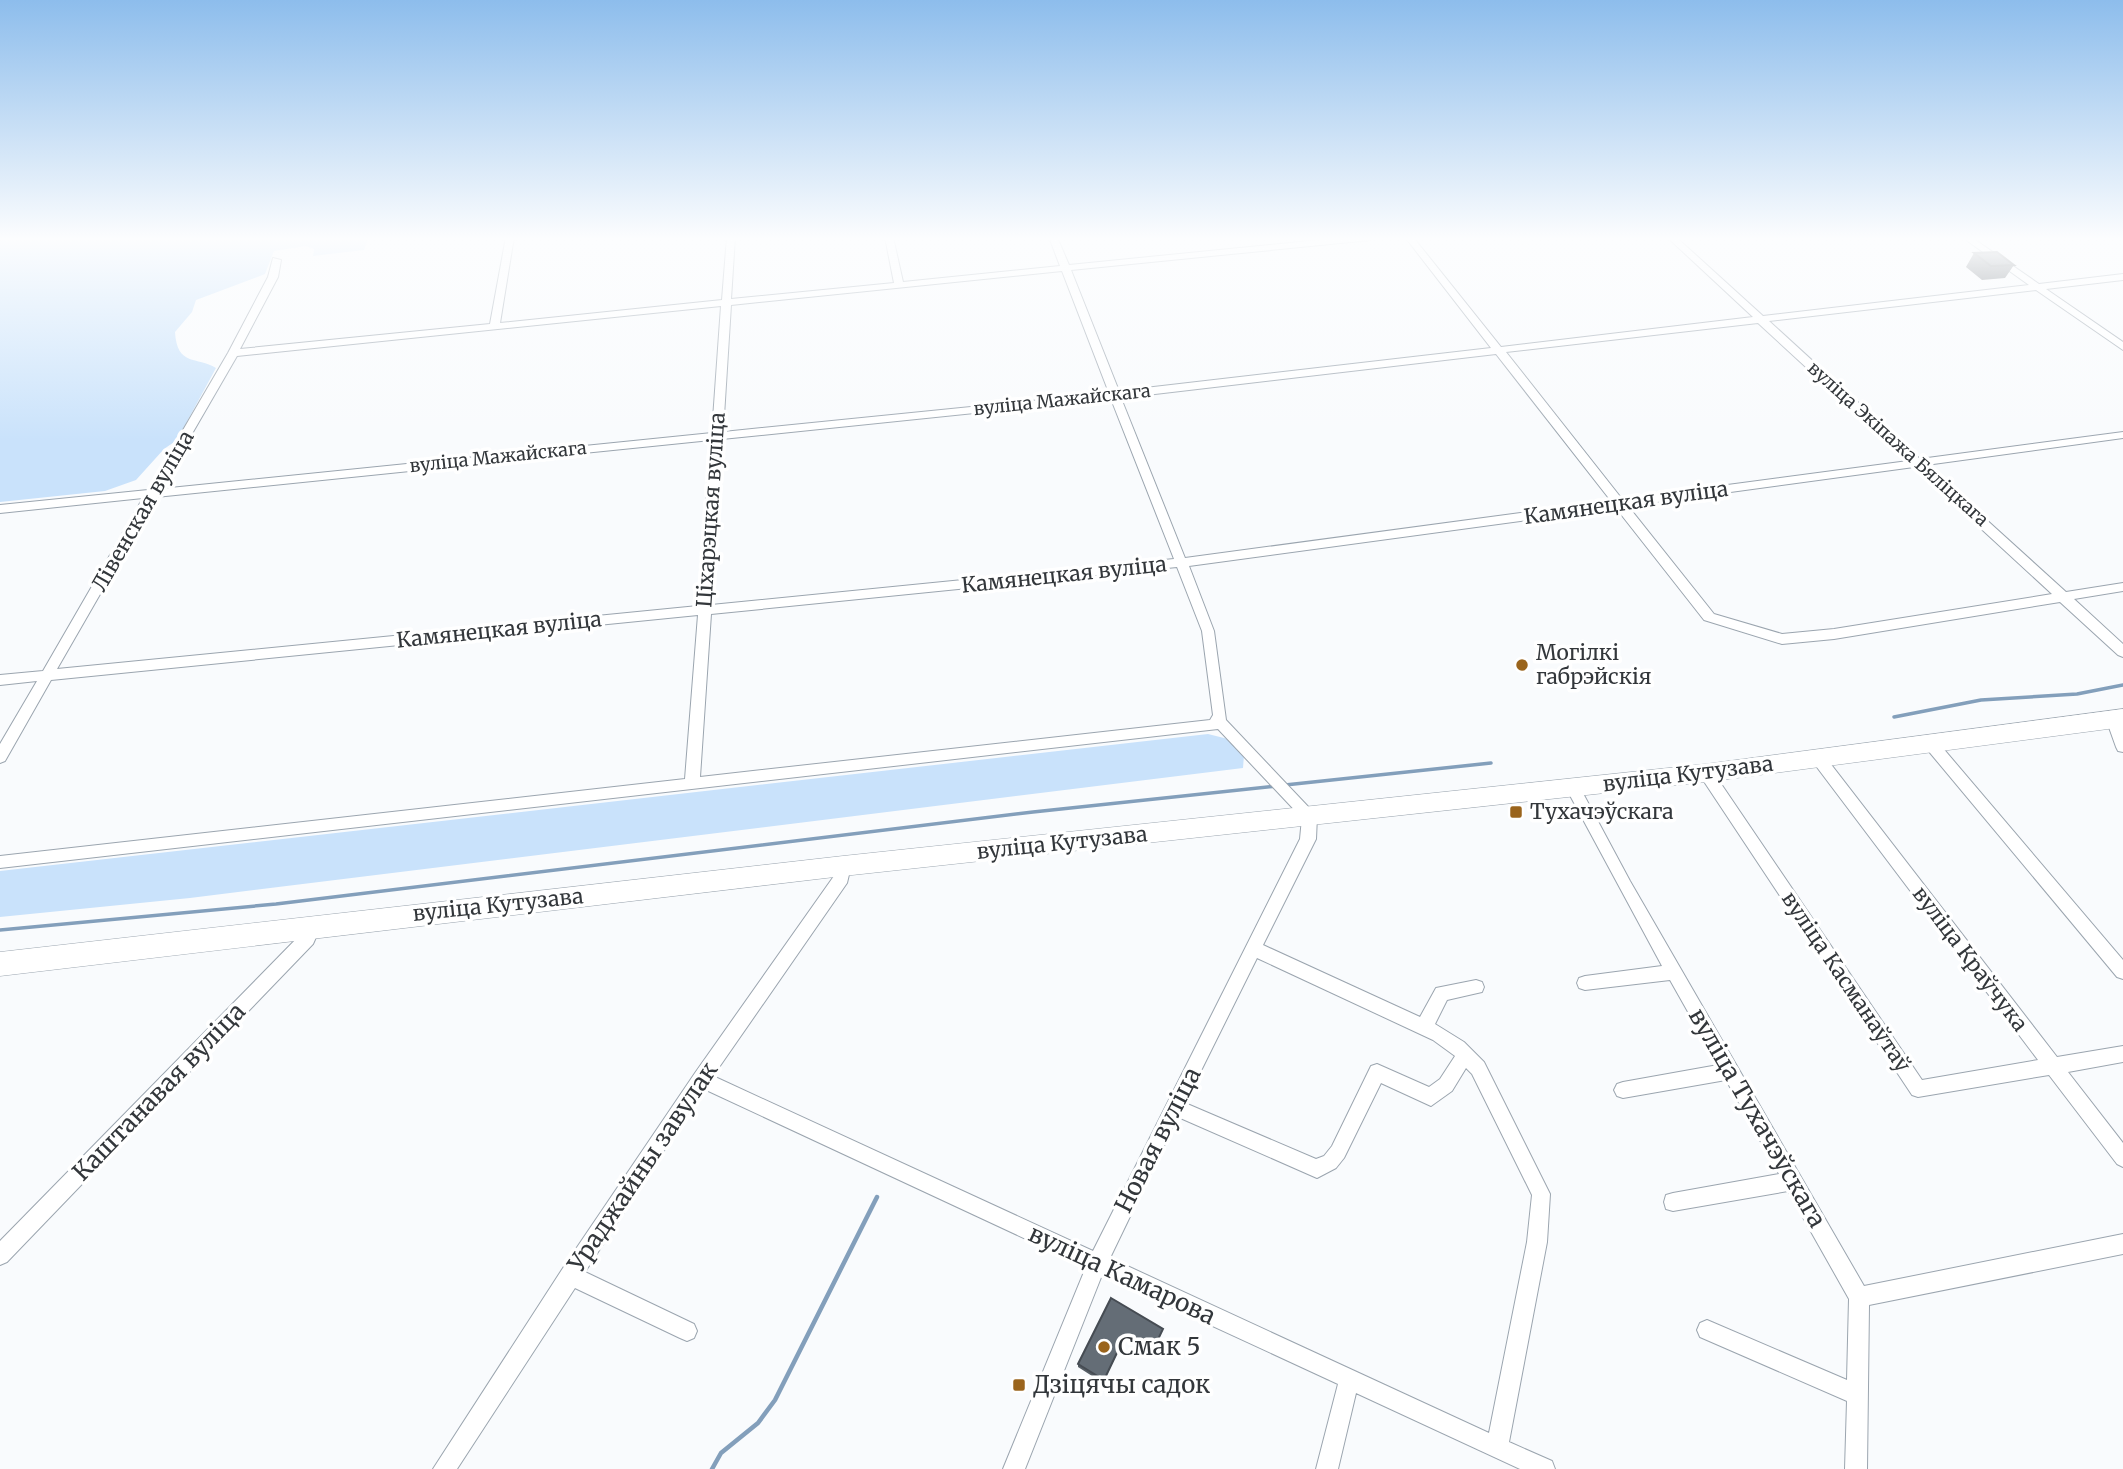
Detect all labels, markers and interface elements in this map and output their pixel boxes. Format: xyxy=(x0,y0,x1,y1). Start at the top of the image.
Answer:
street label: вуліца Экіпажа Бяліцкага xyxy=(1803,356,1994,531)
street label: вуліца Мажайскага xyxy=(972,379,1152,420)
street label: Ціхарэцкая вуліца xyxy=(690,411,731,609)
street label: Лівенская вуліца xyxy=(86,426,200,596)
street label: вуліца Мажайскага xyxy=(408,436,588,477)
street label: Камянецкая вуліца xyxy=(1522,475,1730,530)
street label: Камянецкая вуліца xyxy=(960,550,1168,599)
street label: Камянецкая вуліца xyxy=(395,605,603,654)
place label: Могілкі габрэйскія xyxy=(1536,639,1652,690)
marker: Могілкі габрэйскія xyxy=(1514,657,1530,673)
street label: вуліца Кутузава xyxy=(1601,750,1775,797)
place label: Тухачэўскага xyxy=(1530,798,1674,825)
marker: Тухачэўскага xyxy=(1508,804,1524,820)
street label: вуліца Кутузава xyxy=(975,820,1149,865)
street label: вуліца Краўчука xyxy=(1907,881,2034,1037)
street label: вуліца Кутузава xyxy=(411,882,585,927)
street label: вуліца Касманаўтаў xyxy=(1776,886,1917,1078)
street label: Каштанавая вуліца xyxy=(66,996,252,1187)
street label: вуліца Тухачэўскага xyxy=(1682,1002,1833,1233)
street label: Ураджайны завулак xyxy=(560,1056,724,1278)
street label: Новая вуліца xyxy=(1108,1062,1208,1218)
street label: вуліца Камарова xyxy=(1024,1218,1221,1331)
place label: Смак 5 xyxy=(1118,1331,1201,1362)
marker: Смак 5 xyxy=(1096,1339,1112,1355)
place label: Дзіцячы садок xyxy=(1033,1369,1210,1400)
marker: Дзіцячы садок xyxy=(1011,1377,1027,1393)

